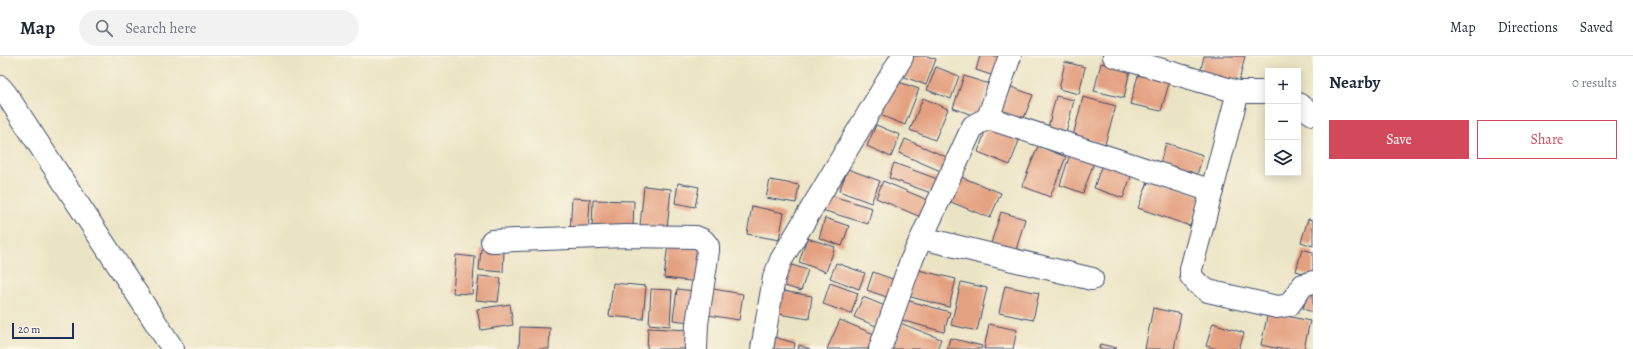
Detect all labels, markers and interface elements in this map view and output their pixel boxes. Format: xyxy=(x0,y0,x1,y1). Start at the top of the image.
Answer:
search box xyxy=(79,10,359,46)
text: Map xyxy=(20,15,55,41)
icon: search xyxy=(93,17,115,39)
text: Search here xyxy=(125,18,197,38)
text: Map xyxy=(1450,18,1476,37)
text: Directions xyxy=(1498,18,1558,37)
text: Saved xyxy=(1580,18,1613,37)
map controls xyxy=(1265,68,1301,176)
button: + xyxy=(1265,68,1301,104)
text: Nearby xyxy=(1329,71,1380,94)
text: 0 results xyxy=(1572,74,1617,91)
button: − xyxy=(1265,104,1301,140)
button: Save xyxy=(1329,120,1469,159)
button: Share xyxy=(1477,120,1617,159)
button: layers xyxy=(1265,140,1301,176)
scale bar xyxy=(12,321,74,340)
text: 20 m xyxy=(18,322,40,337)

